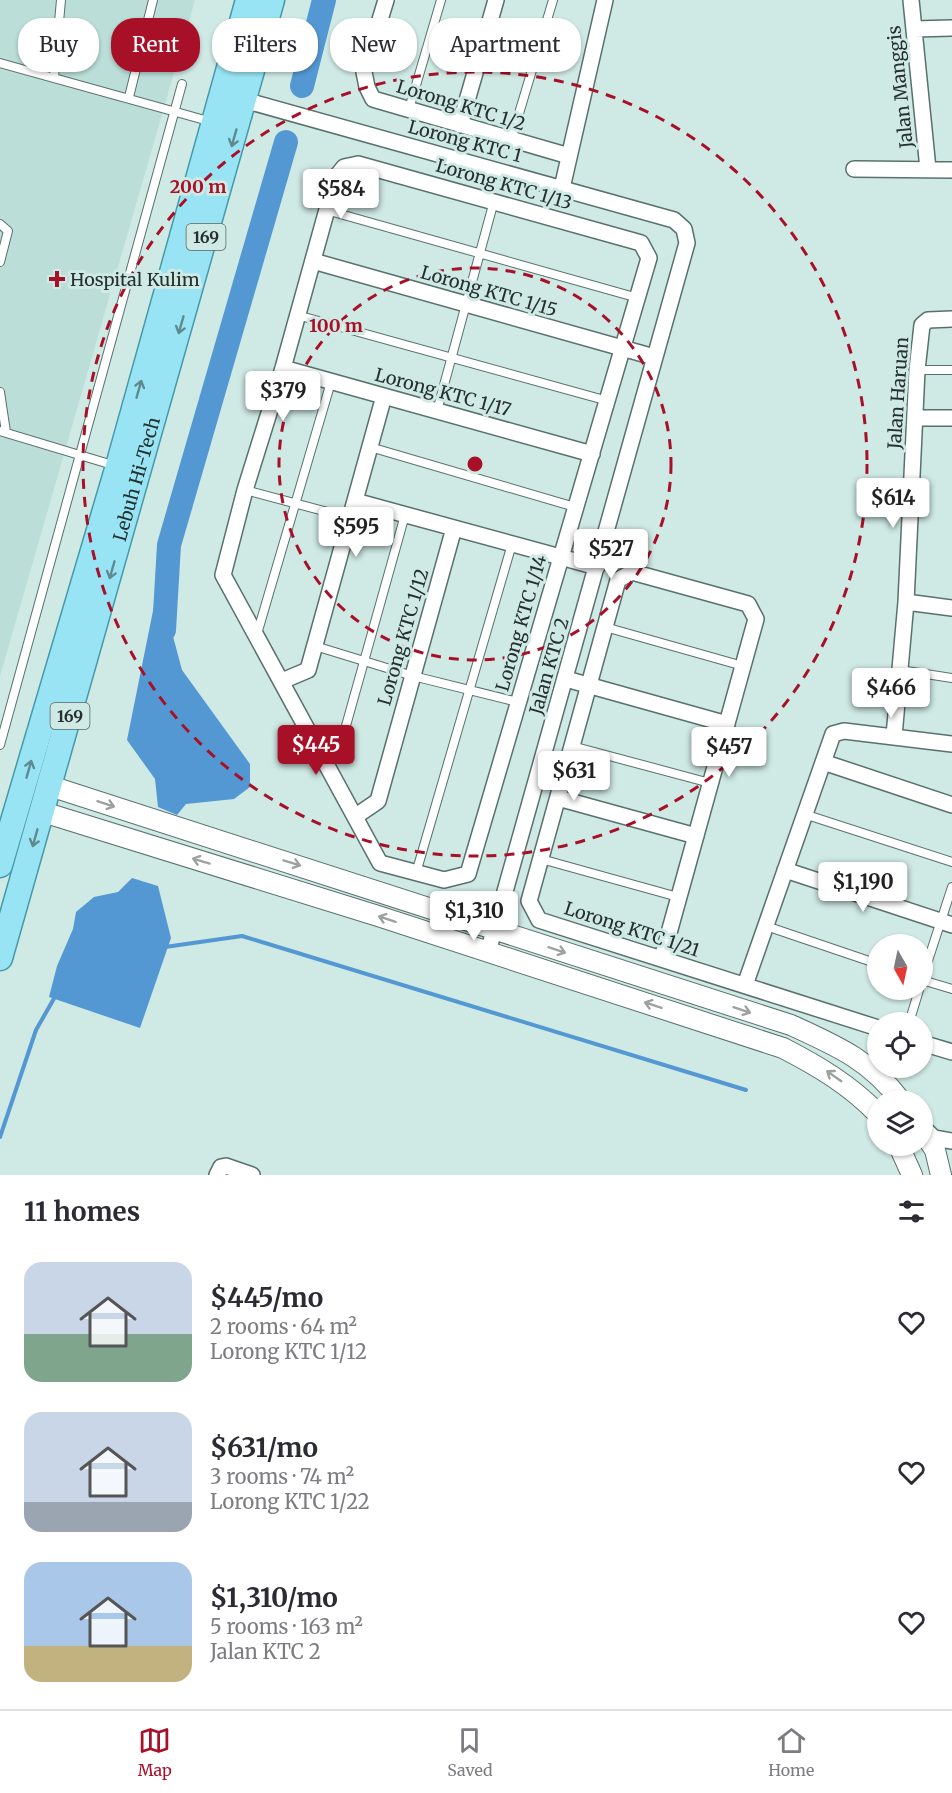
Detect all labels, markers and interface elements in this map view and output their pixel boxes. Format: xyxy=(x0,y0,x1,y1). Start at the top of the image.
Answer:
chip: Buy xyxy=(18,18,99,72)
chip: Rent xyxy=(111,18,200,72)
chip: Filters xyxy=(212,18,318,72)
chip: New xyxy=(330,18,417,72)
chip: Apartment xyxy=(429,18,581,72)
street label: Jalan Manggis xyxy=(882,24,918,150)
street label: Lorong KTC 1/2 xyxy=(394,75,528,135)
street label: Lorong KTC 1 xyxy=(406,115,524,167)
one-way arrow xyxy=(228,128,239,147)
street label: Lorong KTC 1/13 xyxy=(433,154,575,214)
pin: $584 xyxy=(305,169,377,220)
text: 200 m xyxy=(170,175,226,198)
text: $584 xyxy=(317,176,365,201)
road number: 169 xyxy=(186,224,226,250)
street label: Lorong KTC 1/15 xyxy=(418,261,560,321)
place label: Hospital Kulim xyxy=(70,268,200,291)
marker: Hospital Kulim xyxy=(48,270,66,288)
text: 100 m xyxy=(309,314,363,337)
one-way arrow xyxy=(175,315,186,334)
street label: Jalan Haruan xyxy=(883,336,913,451)
street label: Lorong KTC 1/17 xyxy=(372,363,514,421)
pin: $379 xyxy=(247,371,319,422)
text: $379 xyxy=(259,378,307,403)
one-way arrow xyxy=(134,380,145,399)
street label: Lebuh Hi-Tech xyxy=(107,414,165,544)
centre of rings xyxy=(465,454,485,474)
pin: $614 xyxy=(857,478,929,529)
text: $614 xyxy=(870,485,916,510)
pin: $595 xyxy=(320,507,392,558)
text: $595 xyxy=(333,514,379,539)
pin: $527 xyxy=(575,529,647,580)
text: $527 xyxy=(588,536,634,561)
street label: Lorong KTC 1/14 xyxy=(491,552,551,694)
one-way arrow xyxy=(105,560,117,579)
street label: Lorong KTC 1/12 xyxy=(372,566,434,708)
street label: Jalan KTC 2 xyxy=(524,615,574,718)
pin: $466 xyxy=(855,668,927,719)
text: $466 xyxy=(866,675,916,700)
road number: 169 xyxy=(50,703,90,729)
pin: $445 xyxy=(280,725,352,776)
pin: $457 xyxy=(693,727,765,778)
text: $445 xyxy=(292,732,340,757)
text: $457 xyxy=(705,734,753,759)
pin: $631 xyxy=(538,751,610,802)
text: $631 xyxy=(552,758,596,783)
one-way arrow xyxy=(24,760,35,779)
one-way arrow xyxy=(96,799,115,810)
one-way arrow xyxy=(29,828,40,847)
one-way arrow xyxy=(192,855,211,866)
one-way arrow xyxy=(282,858,301,869)
pin: $1,190 xyxy=(814,862,912,913)
text: $1,190 xyxy=(832,869,894,894)
pin: $1,310 xyxy=(425,891,523,942)
street label: Lorong KTC 1/21 xyxy=(561,896,703,962)
text: $1,310 xyxy=(444,898,504,923)
one-way arrow xyxy=(378,913,397,924)
north arrow xyxy=(867,934,933,1000)
map controls xyxy=(867,934,933,1156)
one-way arrow xyxy=(547,945,566,956)
one-way arrow xyxy=(644,999,663,1010)
one-way arrow xyxy=(732,1005,751,1016)
button: locate xyxy=(867,1012,933,1078)
one-way arrow xyxy=(826,1070,842,1082)
button: layers xyxy=(867,1090,933,1156)
text: 11 homes xyxy=(24,1195,140,1228)
icon: filters xyxy=(895,1195,928,1228)
text: $445/mo xyxy=(210,1281,323,1314)
icon: home xyxy=(72,1286,144,1358)
icon: heart xyxy=(895,1306,928,1339)
text: 2 rooms · 64 m² xyxy=(210,1314,357,1339)
text: Lorong KTC 1/12 xyxy=(210,1339,367,1364)
text: $631/mo xyxy=(210,1431,318,1464)
icon: home xyxy=(72,1436,144,1508)
icon: heart xyxy=(895,1456,928,1489)
text: 3 rooms · 74 m² xyxy=(210,1464,354,1489)
text: Lorong KTC 1/22 xyxy=(210,1489,370,1514)
text: $1,310/mo xyxy=(210,1581,338,1614)
icon: home xyxy=(72,1586,144,1658)
icon: heart xyxy=(895,1606,928,1639)
text: 5 rooms · 163 m² xyxy=(210,1614,363,1639)
text: Jalan KTC 2 xyxy=(210,1639,321,1664)
tab: Map xyxy=(138,1724,172,1780)
tab: Saved xyxy=(447,1724,493,1780)
tab: Home xyxy=(768,1724,814,1780)

